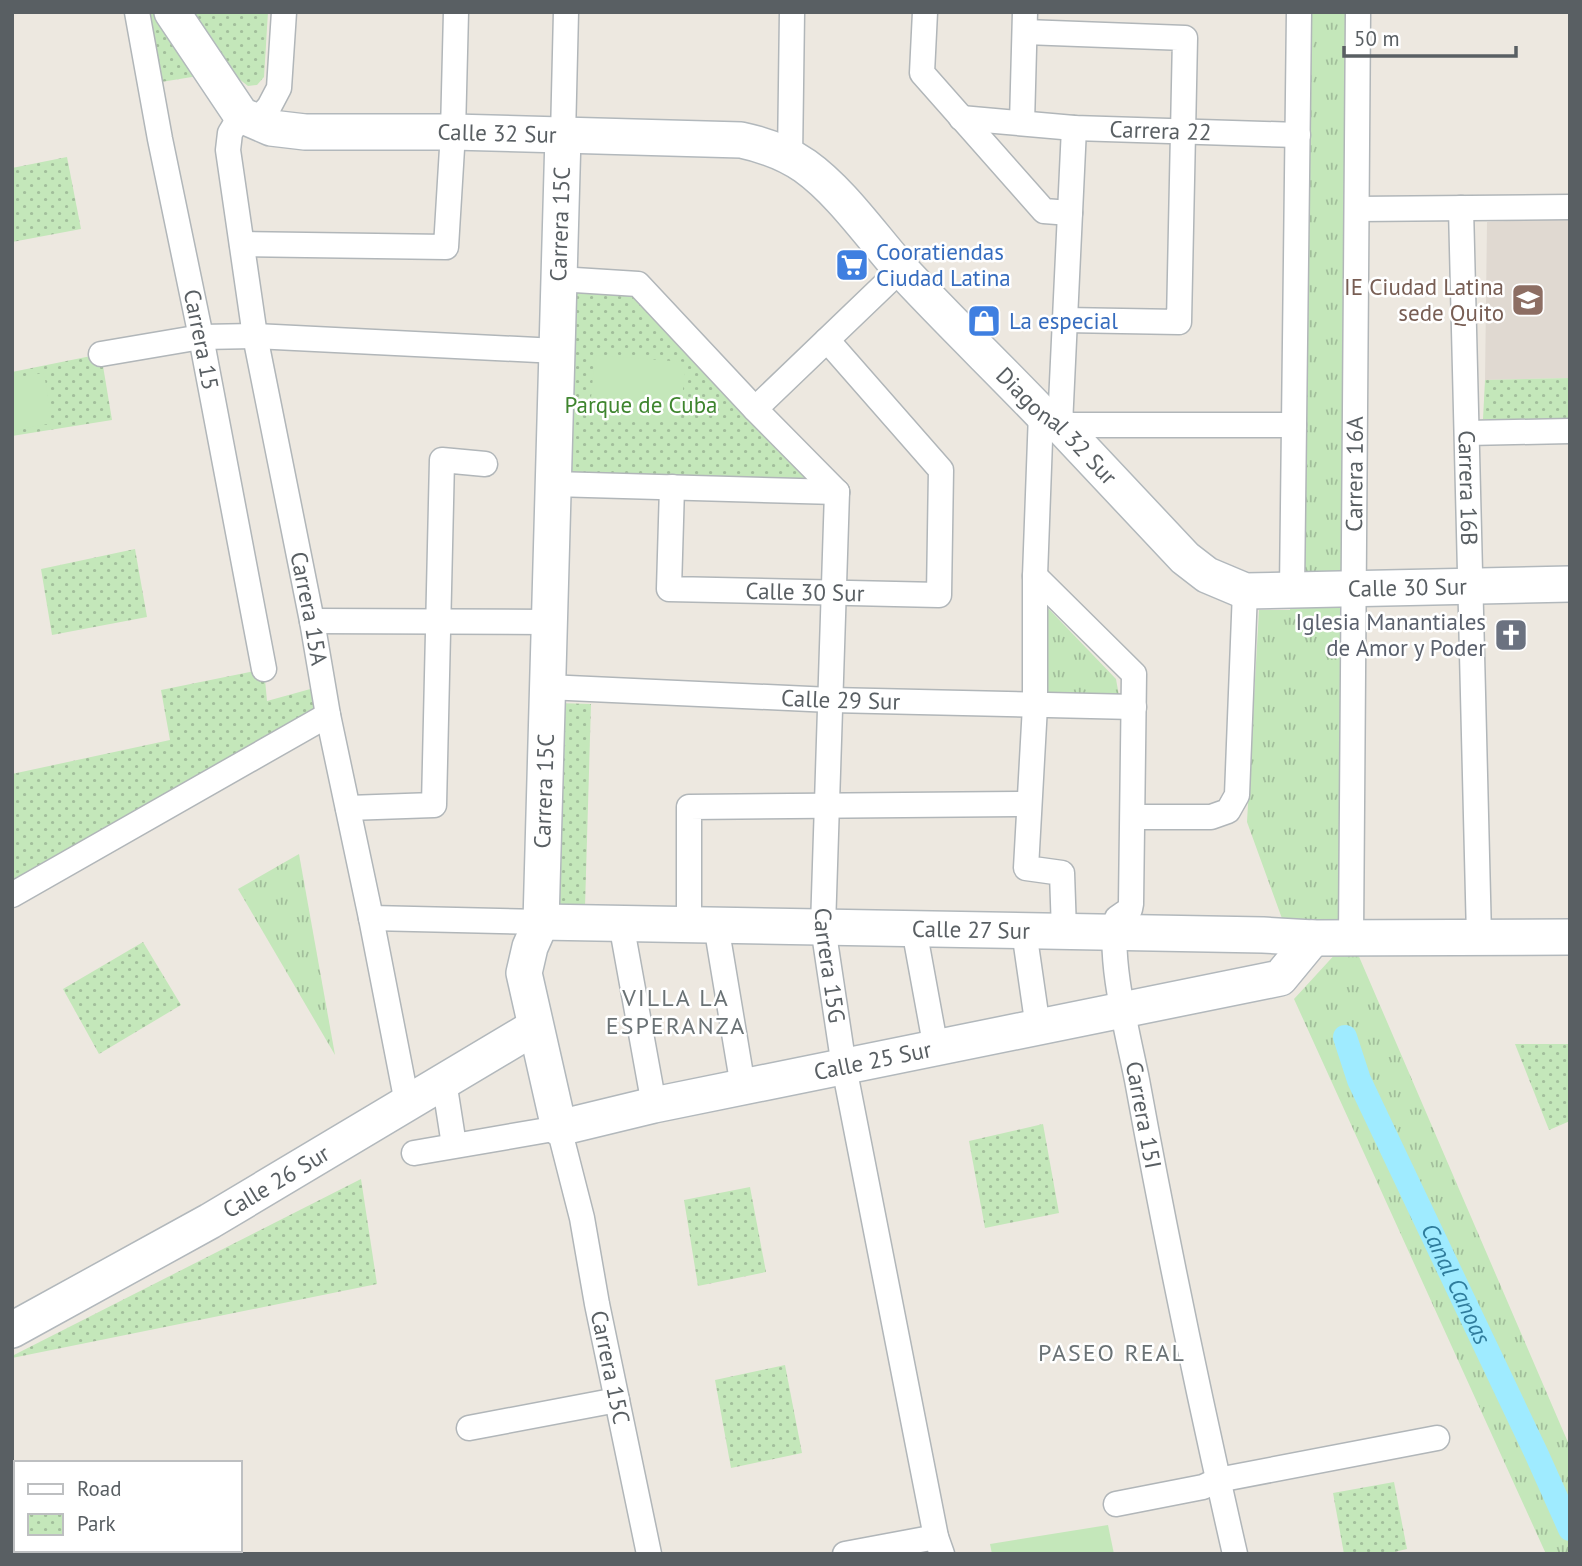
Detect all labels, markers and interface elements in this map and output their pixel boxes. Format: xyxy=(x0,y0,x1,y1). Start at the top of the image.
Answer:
scale bar xyxy=(1344,14,1516,58)
text: 50 m xyxy=(1354,25,1400,52)
street label: Carrera 22 xyxy=(1109,114,1212,146)
street label: Calle 32 Sur xyxy=(438,117,557,149)
street label: Carrera 15C xyxy=(543,166,576,282)
place label: Cooratiendas Ciudad Latina xyxy=(876,237,1011,292)
supermarket icon: Cooratiendas Ciudad Latina xyxy=(833,246,871,284)
place label: IE Ciudad Latina sede Quito xyxy=(1344,272,1504,327)
school or university icon: IE Ciudad Latina sede Quito xyxy=(1509,281,1547,319)
street label: Carrera 15 xyxy=(178,287,226,392)
shop icon: La especial xyxy=(965,302,1003,340)
place label: La especial xyxy=(1009,306,1118,335)
street label: Diagonal 32 Sur xyxy=(990,361,1124,491)
park label: Parque de Cuba xyxy=(564,390,718,419)
street label: Carrera 16A xyxy=(1339,416,1369,532)
street label: Carrera 16B xyxy=(1452,430,1484,546)
street label: Carrera 15A xyxy=(284,549,334,668)
street label: Calle 30 Sur xyxy=(1347,571,1467,603)
street label: Calle 30 Sur xyxy=(745,576,865,607)
place label: Iglesia Manantiales de Amor y Poder xyxy=(1296,607,1486,662)
church icon: Iglesia Manantiales de Amor y Poder xyxy=(1492,616,1530,654)
street label: Calle 29 Sur xyxy=(781,683,901,716)
street label: Carrera 15C xyxy=(527,733,560,849)
street label: Carrera 15G xyxy=(809,907,852,1025)
street label: Calle 27 Sur xyxy=(912,914,1030,945)
district label: VILLA LA ESPERANZA xyxy=(606,982,746,1041)
street label: Calle 25 Sur xyxy=(811,1034,934,1086)
street label: Carrera 15I xyxy=(1119,1059,1168,1171)
street label: Calle 26 Sur xyxy=(217,1138,335,1224)
water label: Canal Canoas xyxy=(1414,1218,1498,1350)
street label: Carrera 15C xyxy=(585,1308,637,1427)
district label: PASEO REAL xyxy=(1038,1337,1186,1368)
legend xyxy=(14,1461,242,1552)
text: Road xyxy=(77,1475,121,1502)
text: Park xyxy=(77,1510,116,1537)

